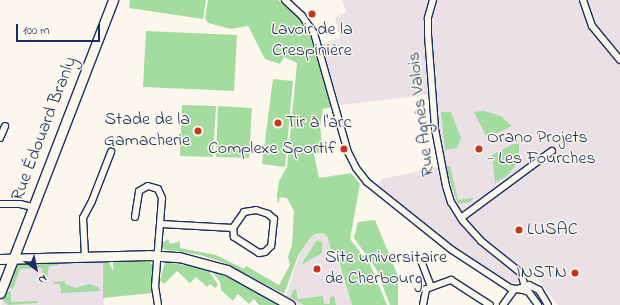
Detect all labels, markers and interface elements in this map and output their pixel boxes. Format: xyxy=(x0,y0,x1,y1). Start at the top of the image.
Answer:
marker: Lavoir de la Crespinière xyxy=(307,9,317,19)
scale bar xyxy=(18,16,102,42)
place label: Lavoir de la Crespinière xyxy=(271,20,353,62)
text: 100 m xyxy=(23,22,50,40)
street label: Rue Agnès Valois xyxy=(404,50,440,178)
street label: Rue Édouard Branly xyxy=(8,54,82,204)
place label: Stade de la Gamacherie xyxy=(104,110,190,152)
place label: Tir à l'arc xyxy=(286,112,351,134)
marker: Tir à l'arc xyxy=(273,118,283,128)
marker: Stade de la Gamacherie xyxy=(193,126,203,136)
place label: Orano Projets - Les Fourches xyxy=(487,128,596,170)
place label: Complexe Sportif xyxy=(208,138,336,160)
marker: Complexe Sportif xyxy=(339,144,349,154)
marker: Orano Projets - Les Fourches xyxy=(474,144,484,154)
place label: LUSAC xyxy=(527,219,578,241)
marker: LUSAC xyxy=(514,225,524,235)
place label: Site universitaire de Cherbourg xyxy=(325,248,447,290)
north arrow xyxy=(16,249,56,289)
place label: INSTN xyxy=(517,262,567,284)
marker: Site universitaire de Cherbourg xyxy=(312,264,322,274)
marker: INSTN xyxy=(570,268,580,278)
text: N xyxy=(35,270,50,288)

